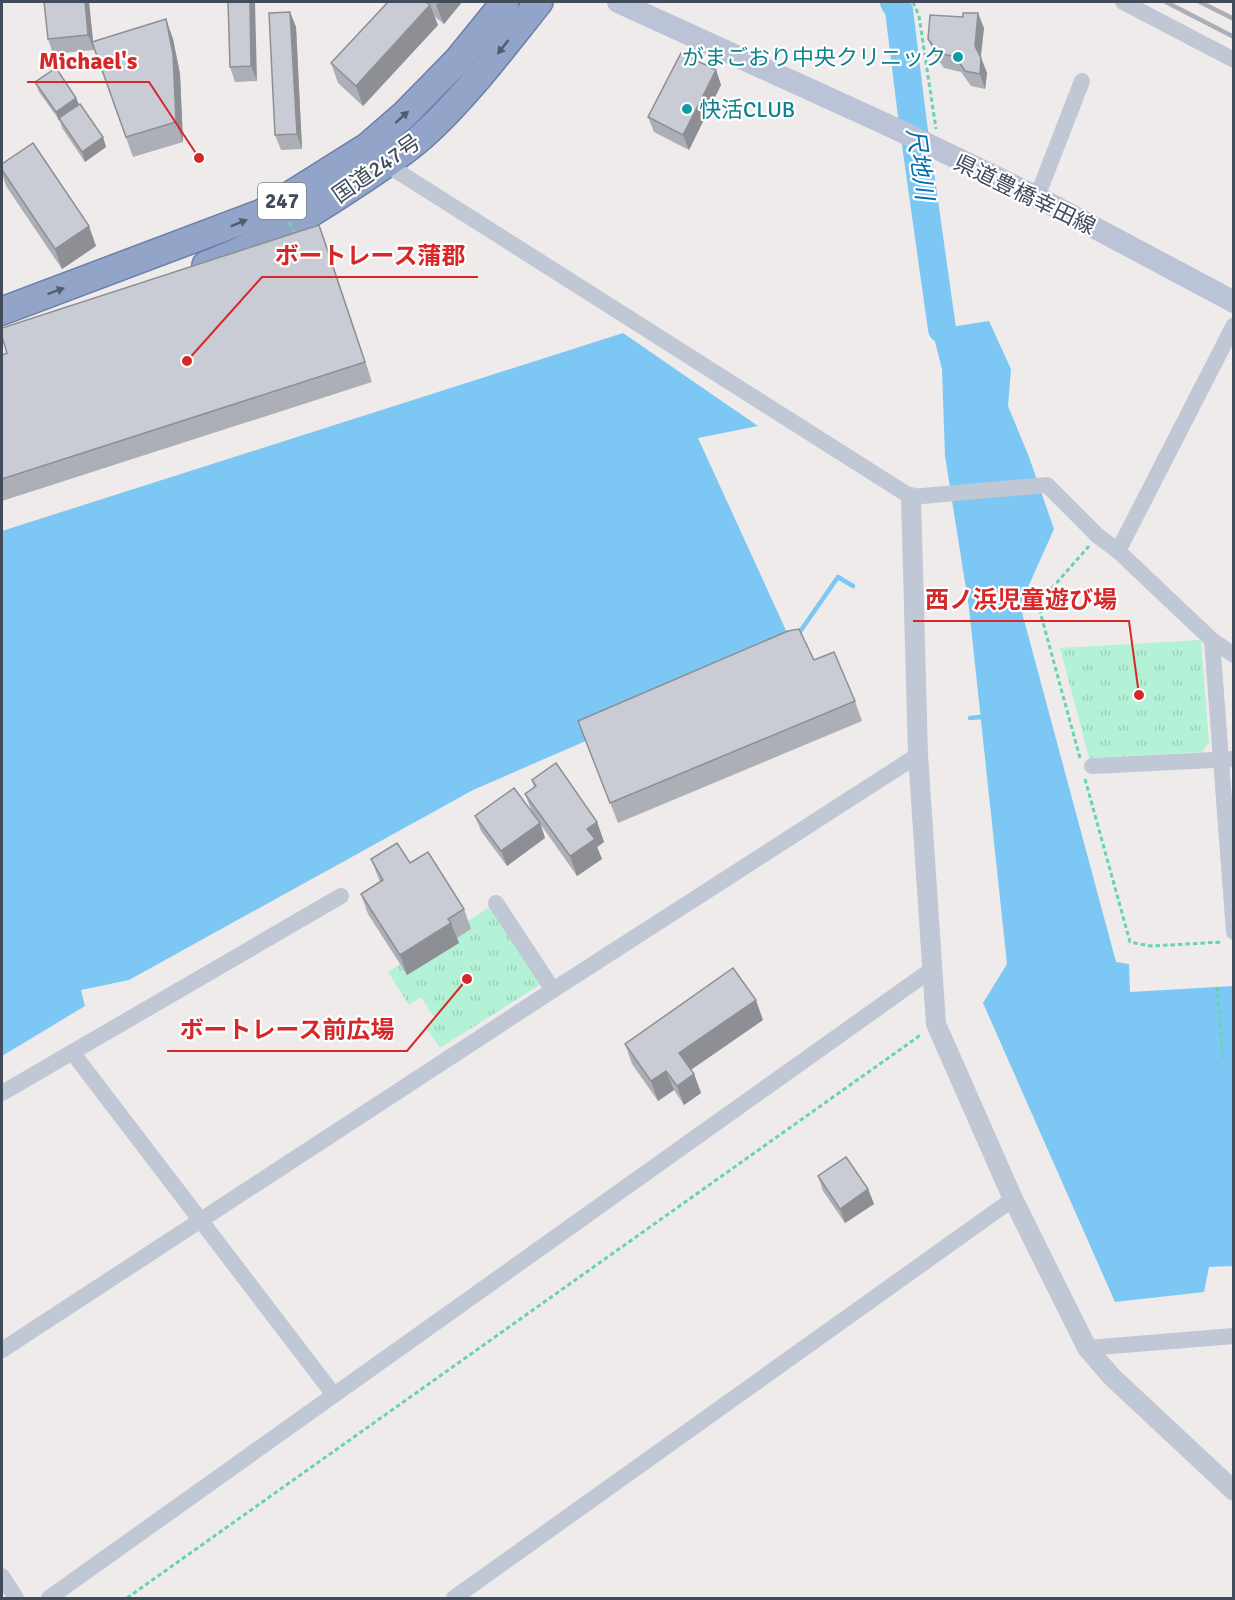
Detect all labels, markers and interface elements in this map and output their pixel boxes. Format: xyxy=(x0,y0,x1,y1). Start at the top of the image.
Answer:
callout: Michael's xyxy=(27,40,149,82)
one-way arrow xyxy=(498,40,510,55)
place label: がまごおり中央クリニック xyxy=(682,44,946,71)
text: Michael's xyxy=(39,46,138,76)
marker: がまごおり中央クリニック xyxy=(951,50,965,64)
place label: 快活CLUB xyxy=(699,96,795,123)
marker: 快活CLUB xyxy=(680,102,694,116)
one-way arrow xyxy=(394,110,409,124)
water label: 尺地川 xyxy=(900,126,940,205)
street label: 国道247号 xyxy=(327,128,426,209)
street label: 県道豊橋幸田線 xyxy=(950,149,1100,240)
road number: 247 xyxy=(258,183,306,219)
one-way arrow xyxy=(230,218,248,227)
callout: ボートレース蒲郡 xyxy=(262,235,478,277)
text: ボートレース蒲郡 xyxy=(275,241,465,271)
one-way arrow xyxy=(48,286,66,296)
callout: 西ノ浜児童遊び場 xyxy=(913,579,1129,621)
text: 西ノ浜児童遊び場 xyxy=(925,585,1117,615)
callout: ボートレース前広場 xyxy=(167,1009,407,1051)
text: ボートレース前広場 xyxy=(180,1015,394,1045)

